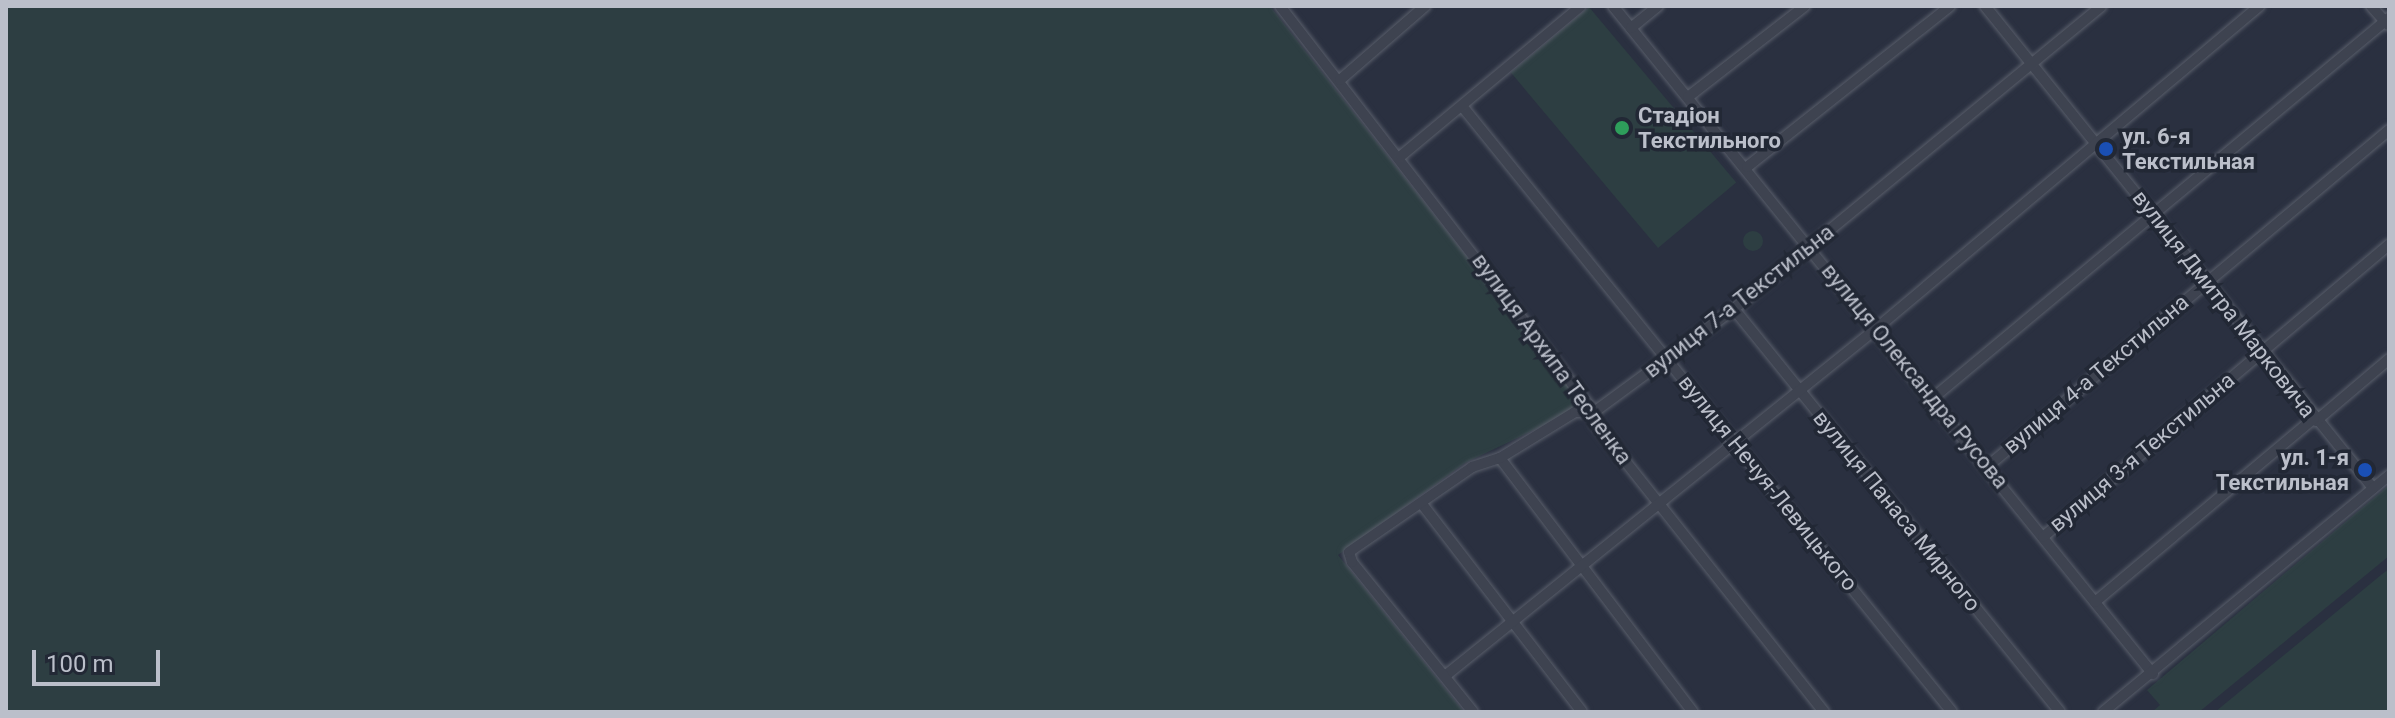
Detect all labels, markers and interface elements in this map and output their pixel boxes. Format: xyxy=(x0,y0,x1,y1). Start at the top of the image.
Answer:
place label: Стадіон Текстильного xyxy=(1638,102,1781,154)
marker: Стадіон Текстильного xyxy=(1613,119,1631,137)
place label: ул. 6-я Текстильная xyxy=(2122,123,2255,174)
marker: ул. 6-я Текстильная xyxy=(2097,140,2115,158)
street label: вулиця Дмитра Марковича xyxy=(2127,185,2321,423)
street label: вулиця 7-а Текстильна xyxy=(1639,219,1839,383)
street label: вулиця Архипа Тесленка xyxy=(1466,248,1638,470)
street label: вулиця Олександра Русова xyxy=(1816,258,2014,494)
street label: вулиця 4-а Текстильна xyxy=(1998,289,2194,459)
street label: вулиця 3-я Текстильна xyxy=(2044,367,2240,537)
street label: вулиця Нечуя-Левицького xyxy=(1673,370,1863,596)
street label: вулиця Панаса Мирного xyxy=(1808,405,1986,617)
place label: ул. 1-я Текстильная xyxy=(2216,444,2349,496)
marker: ул. 1-я Текстильная xyxy=(2356,461,2374,479)
scale bar xyxy=(36,634,164,684)
text: 100 m xyxy=(46,650,113,678)

